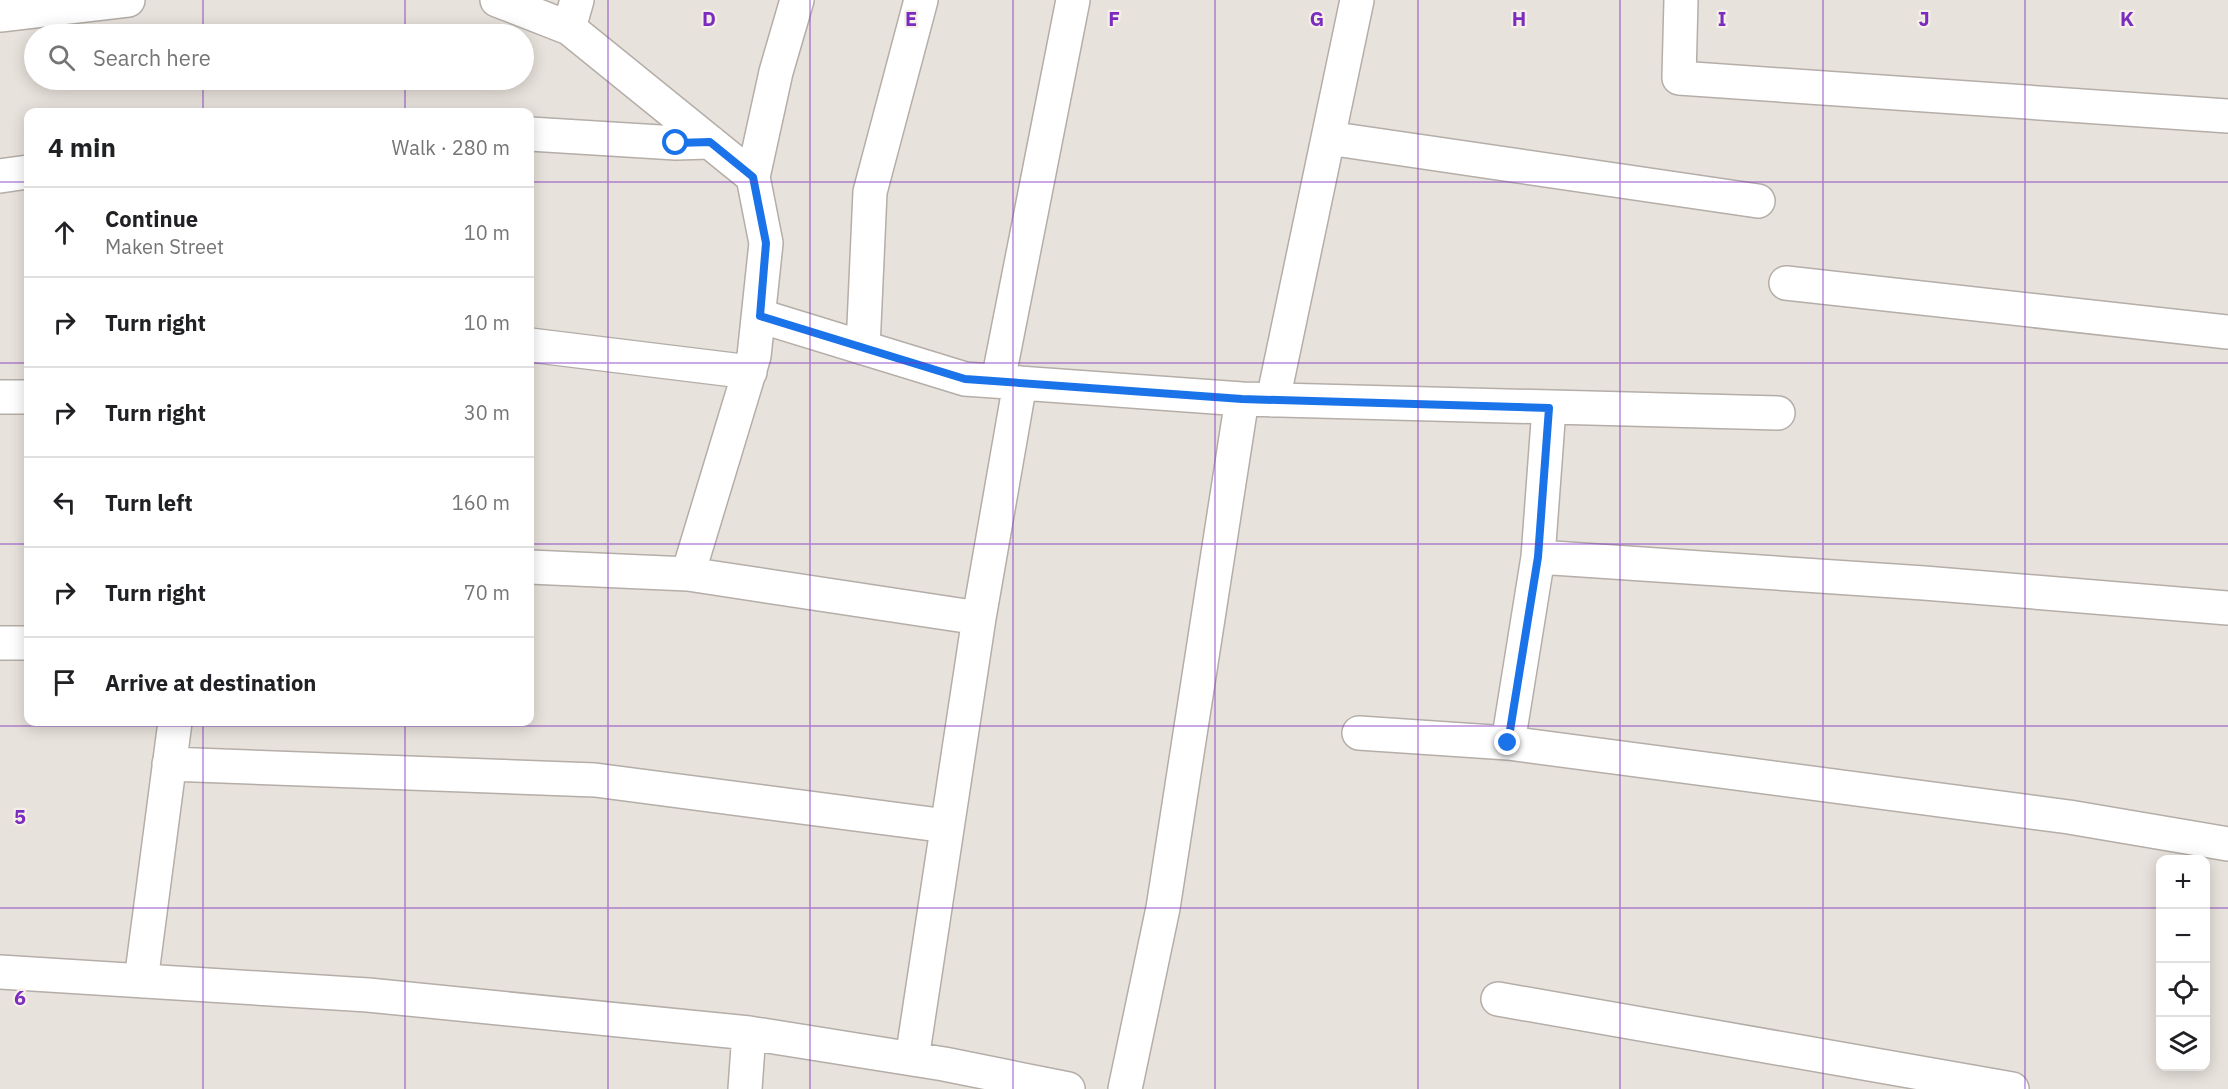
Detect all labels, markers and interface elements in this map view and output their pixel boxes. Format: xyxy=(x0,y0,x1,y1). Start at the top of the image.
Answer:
text: D xyxy=(702,5,716,32)
text: E xyxy=(905,5,917,32)
text: F xyxy=(1108,5,1120,32)
text: G xyxy=(1310,5,1324,32)
text: H xyxy=(1512,5,1526,32)
text: I xyxy=(1718,5,1726,32)
text: J xyxy=(1918,5,1930,32)
text: K xyxy=(2120,5,2134,32)
search box xyxy=(24,24,534,90)
icon: search xyxy=(45,41,78,74)
text: Search here xyxy=(93,43,211,72)
route start xyxy=(662,129,688,155)
text: 4 min xyxy=(48,130,116,164)
text: Walk · 280 m xyxy=(392,134,510,161)
text: Continue xyxy=(105,204,198,233)
icon: ahead xyxy=(48,216,81,249)
text: 10 m xyxy=(464,219,510,246)
text: Maken Street xyxy=(105,233,224,260)
icon: right xyxy=(48,306,81,339)
text: Turn right xyxy=(105,308,206,337)
text: 10 m xyxy=(464,309,510,336)
icon: right xyxy=(48,396,81,429)
text: Turn right xyxy=(105,398,206,427)
text: 30 m xyxy=(464,399,510,426)
icon: left xyxy=(48,486,81,519)
text: Turn left xyxy=(105,488,193,517)
text: 160 m xyxy=(452,489,510,516)
icon: right xyxy=(48,576,81,609)
text: Turn right xyxy=(105,578,206,607)
text: 70 m xyxy=(464,579,510,606)
icon: arrive xyxy=(48,666,81,699)
text: Arrive at destination xyxy=(105,668,316,697)
route end xyxy=(1494,729,1520,755)
text: 5 xyxy=(14,803,26,830)
map controls xyxy=(2156,855,2210,1071)
button: + xyxy=(2156,855,2210,909)
button: − xyxy=(2156,909,2210,963)
button: locate xyxy=(2156,963,2210,1017)
text: 6 xyxy=(14,984,26,1011)
button: layers xyxy=(2156,1017,2210,1071)

